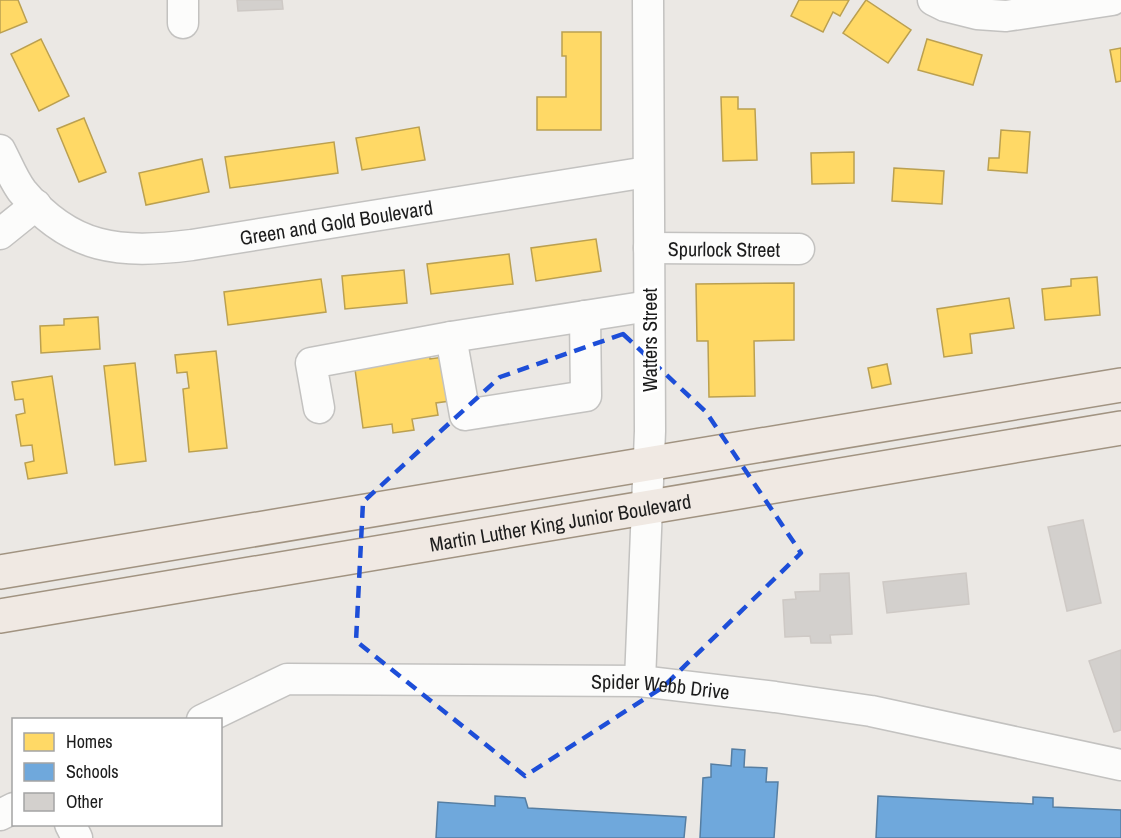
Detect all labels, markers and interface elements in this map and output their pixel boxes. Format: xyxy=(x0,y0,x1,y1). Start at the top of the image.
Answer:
street label: Green and Gold Boulevard xyxy=(238,193,435,251)
street label: Spurlock Street xyxy=(668,235,781,262)
street label: Watters Street xyxy=(636,287,663,392)
street label: Martin Luther King Junior Boulevard xyxy=(427,487,693,557)
street label: Spider Webb Drive xyxy=(591,667,731,705)
legend xyxy=(12,718,222,826)
text: Homes xyxy=(66,729,113,754)
text: Schools xyxy=(66,759,119,784)
text: Other xyxy=(66,789,103,814)

